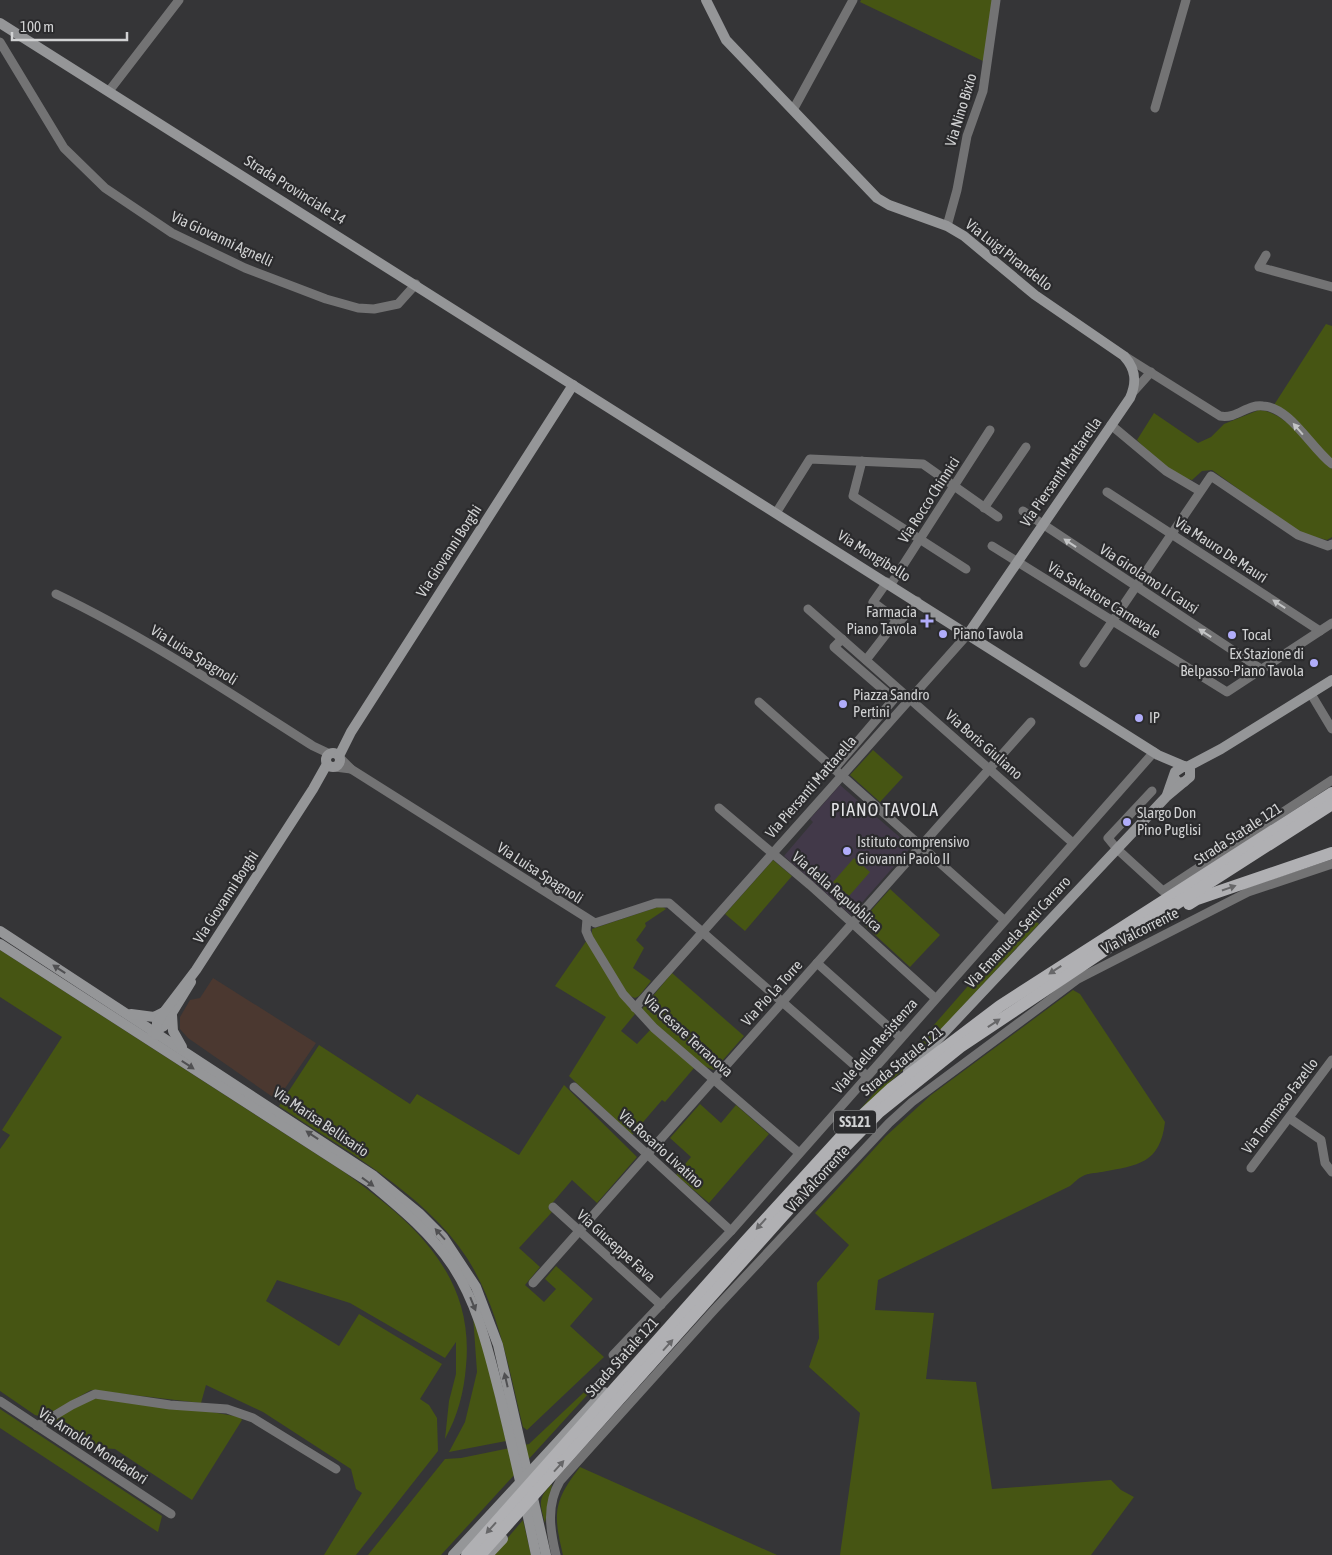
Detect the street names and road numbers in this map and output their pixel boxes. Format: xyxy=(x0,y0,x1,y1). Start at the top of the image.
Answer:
street label: Via Nino Bixio xyxy=(941,71,980,149)
street label: Strada Provinciale 14 xyxy=(241,152,349,228)
street label: Via Giovanni Agnelli xyxy=(169,207,276,270)
street label: Via Luigi Pirandello xyxy=(962,215,1056,294)
street label: Via Piersanti Mattarella xyxy=(1016,414,1105,530)
street label: Via Rocco Chinnici xyxy=(894,454,963,546)
street label: Via Giovanni Borghi xyxy=(412,501,485,600)
street label: Via Mauro De Mauri xyxy=(1172,513,1271,586)
street label: Via Mongibello xyxy=(835,526,914,585)
street label: Via Girolamo Li Causi xyxy=(1097,540,1202,617)
street label: Via Salvatore Carnevale xyxy=(1045,558,1164,641)
street label: Via Luisa Spagnoli xyxy=(148,621,241,688)
street label: Via Boris Giuliano xyxy=(942,707,1026,783)
street label: Via Piersanti Mattarella xyxy=(762,732,860,841)
street label: Strada Statale 121 xyxy=(1191,799,1285,868)
street label: Via Luisa Spagnoli xyxy=(494,838,587,907)
street label: Via Giovanni Borghi xyxy=(189,847,262,946)
street label: Via della Repubblica xyxy=(789,848,886,935)
street label: Via Emanuela Setti Carraro xyxy=(962,872,1074,991)
street label: Via Valcorrente xyxy=(1098,904,1181,957)
street label: Via Pio La Torre xyxy=(738,956,806,1029)
street label: Via Cesare Terranova xyxy=(640,991,736,1080)
street label: Viale della Resistenza xyxy=(829,995,921,1097)
street label: Strada Statale 121 xyxy=(857,1022,946,1099)
street label: Via Tommaso Fazello xyxy=(1238,1055,1321,1157)
street label: Via Marisa Bellisario xyxy=(270,1083,372,1160)
street label: Via Rosario Livatino xyxy=(616,1106,707,1191)
road number: SS121 xyxy=(834,1110,876,1134)
street label: Via Valcorrente xyxy=(783,1142,853,1215)
street label: Via Giuseppe Fava xyxy=(574,1206,659,1285)
street label: Strada Statale 121 xyxy=(582,1314,662,1400)
street label: Via Arnoldo Mondadori xyxy=(36,1404,151,1487)

